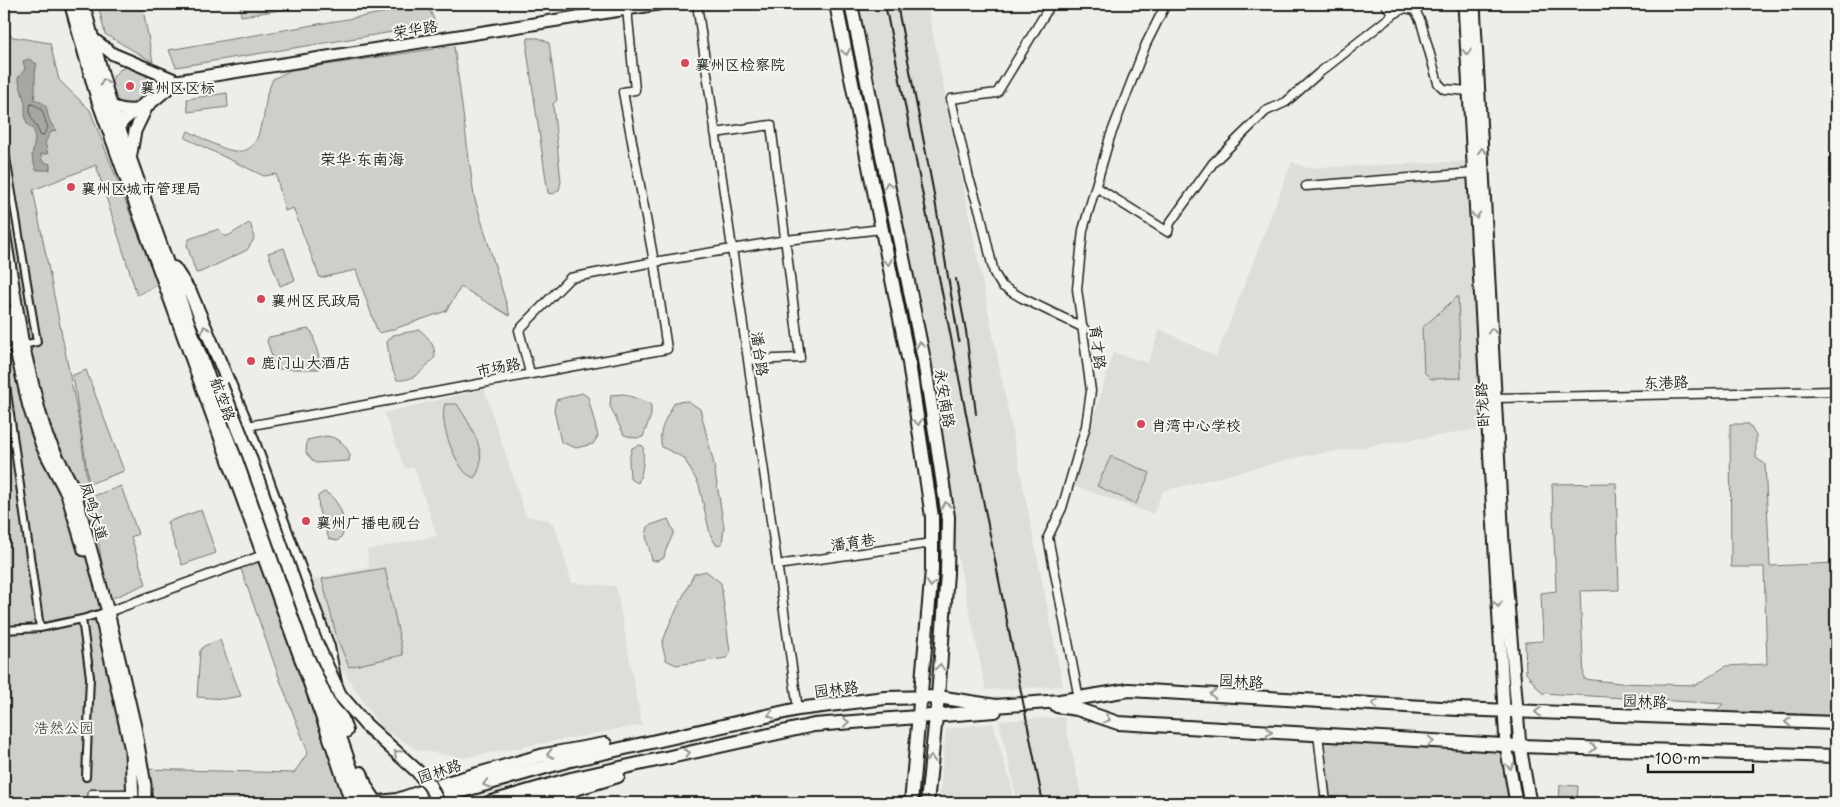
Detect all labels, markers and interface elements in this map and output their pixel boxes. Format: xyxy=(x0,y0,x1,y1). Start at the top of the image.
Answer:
street label: 荣华路 xyxy=(391,13,439,43)
one-way arrow xyxy=(840,47,851,56)
one-way arrow xyxy=(1461,49,1472,57)
place label: 襄州区检察院 xyxy=(695,52,785,75)
marker: 襄州区检察院 xyxy=(679,57,691,69)
place label: 襄州区区标 xyxy=(140,75,215,98)
one-way arrow xyxy=(99,78,110,86)
marker: 襄州区区标 xyxy=(124,80,136,92)
district label: 荣华·东南海 xyxy=(320,146,404,170)
one-way arrow xyxy=(1477,147,1488,155)
place label: 襄州区城市管理局 xyxy=(81,176,201,199)
marker: 襄州区城市管理局 xyxy=(65,181,77,193)
one-way arrow xyxy=(883,181,894,190)
one-way arrow xyxy=(1470,211,1481,219)
one-way arrow xyxy=(883,258,893,267)
place label: 襄州区民政局 xyxy=(271,288,361,311)
marker: 襄州区民政局 xyxy=(255,293,267,305)
street label: 育才路 xyxy=(1085,323,1113,371)
one-way arrow xyxy=(201,326,211,334)
one-way arrow xyxy=(1486,327,1497,335)
street label: 潘台路 xyxy=(746,330,776,378)
one-way arrow xyxy=(916,340,926,349)
place label: 鹿门山大酒店 xyxy=(261,350,351,373)
street label: 市场路 xyxy=(474,350,522,382)
marker: 鹿门山大酒店 xyxy=(245,355,257,367)
street label: 永安南路 xyxy=(930,367,962,429)
street label: 东港路 xyxy=(1643,369,1689,393)
street label: 航空路 xyxy=(205,374,243,424)
street label: 卧龙路 xyxy=(1468,382,1494,428)
place label: 肖湾中心学校 xyxy=(1151,413,1241,436)
one-way arrow xyxy=(912,418,922,426)
marker: 肖湾中心学校 xyxy=(1135,418,1147,430)
street label: 凤鸣大道 xyxy=(75,479,115,543)
one-way arrow xyxy=(941,501,952,509)
place label: 襄州广播电视台 xyxy=(316,510,421,533)
marker: 襄州广播电视台 xyxy=(300,515,312,527)
street label: 潘育巷 xyxy=(829,526,877,556)
one-way arrow xyxy=(926,580,937,588)
one-way arrow xyxy=(1493,600,1504,608)
one-way arrow xyxy=(935,663,946,671)
street label: 园林路 xyxy=(1218,667,1264,693)
street label: 园林路 xyxy=(812,674,860,702)
street label: 园林路 xyxy=(1622,688,1668,712)
one-way arrow xyxy=(1209,689,1217,700)
one-way arrow xyxy=(1371,699,1379,710)
one-way arrow xyxy=(1533,707,1541,718)
one-way arrow xyxy=(766,709,775,720)
one-way arrow xyxy=(1102,713,1111,723)
park label: 浩然公园 xyxy=(34,715,94,738)
one-way arrow xyxy=(1783,716,1791,727)
one-way arrow xyxy=(843,717,851,728)
one-way arrow xyxy=(1265,726,1273,737)
one-way arrow xyxy=(1427,736,1435,747)
scale bar xyxy=(1648,742,1752,774)
one-way arrow xyxy=(1589,743,1597,754)
text: 100 m xyxy=(1655,746,1701,769)
one-way arrow xyxy=(545,748,554,759)
one-way arrow xyxy=(393,749,402,758)
one-way arrow xyxy=(683,749,692,759)
street label: 园林路 xyxy=(414,752,464,788)
one-way arrow xyxy=(926,755,937,763)
one-way arrow xyxy=(1504,762,1514,770)
one-way arrow xyxy=(483,778,491,788)

